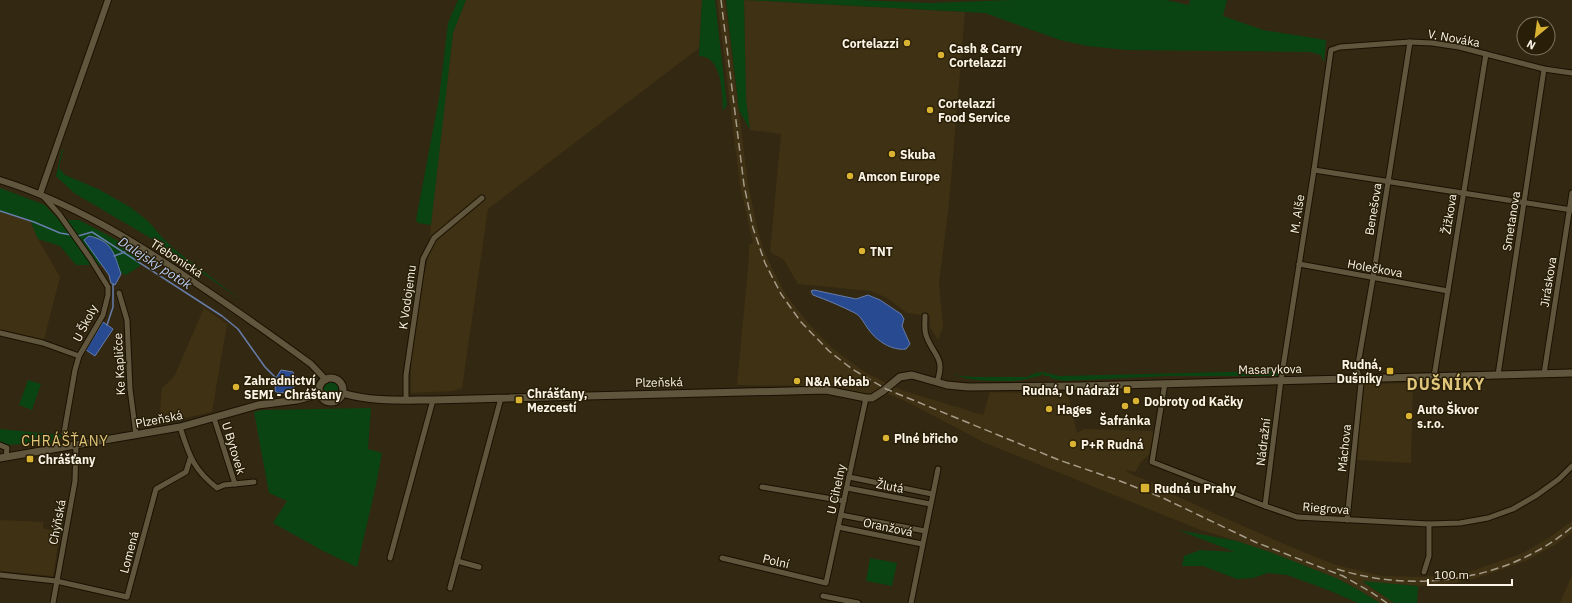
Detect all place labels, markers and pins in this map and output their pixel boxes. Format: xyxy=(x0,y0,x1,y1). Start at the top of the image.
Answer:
place label: Cortelazzi xyxy=(842,36,899,51)
marker: Cortelazzi xyxy=(902,38,912,48)
place label: Cash & Carry Cortelazzi xyxy=(949,41,1023,70)
marker: Cash & Carry Cortelazzi xyxy=(936,50,946,60)
place label: Cortelazzi Food Service xyxy=(938,96,1010,125)
marker: Cortelazzi Food Service xyxy=(925,105,935,115)
place label: Skuba xyxy=(900,147,936,162)
marker: Skuba xyxy=(887,149,897,159)
place label: Amcon Europe xyxy=(858,169,940,184)
marker: Amcon Europe xyxy=(845,171,855,181)
place label: TNT xyxy=(870,244,893,259)
marker: TNT xyxy=(857,246,867,256)
place label: Rudná, Dušníky xyxy=(1337,357,1383,386)
marker: Rudná, Dušníky xyxy=(1385,366,1395,376)
place label: Zahradnictví SEMI - Chráštany xyxy=(244,373,342,402)
place label: N&A Kebab xyxy=(805,374,870,389)
marker: N&A Kebab xyxy=(792,376,802,386)
marker: Zahradnictví SEMI - Chráštany xyxy=(231,382,241,392)
place label: Rudná, U nádraží xyxy=(1022,383,1120,398)
marker: Rudná, U nádraží xyxy=(1122,385,1132,395)
place label: Chrášťany, Mezcestí xyxy=(527,386,588,415)
place label: Dobroty od Kačky xyxy=(1144,394,1244,409)
marker: Chrášťany, Mezcestí xyxy=(514,395,524,405)
marker: Dobroty od Kačky xyxy=(1131,396,1141,406)
marker: Šafránka xyxy=(1120,401,1130,411)
place label: Auto Škvor s.r.o. xyxy=(1417,401,1479,431)
place label: Hages xyxy=(1057,402,1092,417)
marker: Hages xyxy=(1044,404,1054,414)
marker: Auto Škvor s.r.o. xyxy=(1404,411,1414,421)
place label: Šafránka xyxy=(1099,412,1151,428)
place label: Plné břicho xyxy=(894,431,958,446)
marker: Plné břicho xyxy=(881,433,891,443)
place label: P+R Rudná xyxy=(1081,437,1144,452)
marker: P+R Rudná xyxy=(1068,439,1078,449)
place label: Chrášťany xyxy=(38,452,96,467)
marker: Chrášťany xyxy=(25,454,35,464)
place label: Rudná u Prahy xyxy=(1154,481,1237,496)
marker: Rudná u Prahy xyxy=(1139,482,1151,494)

